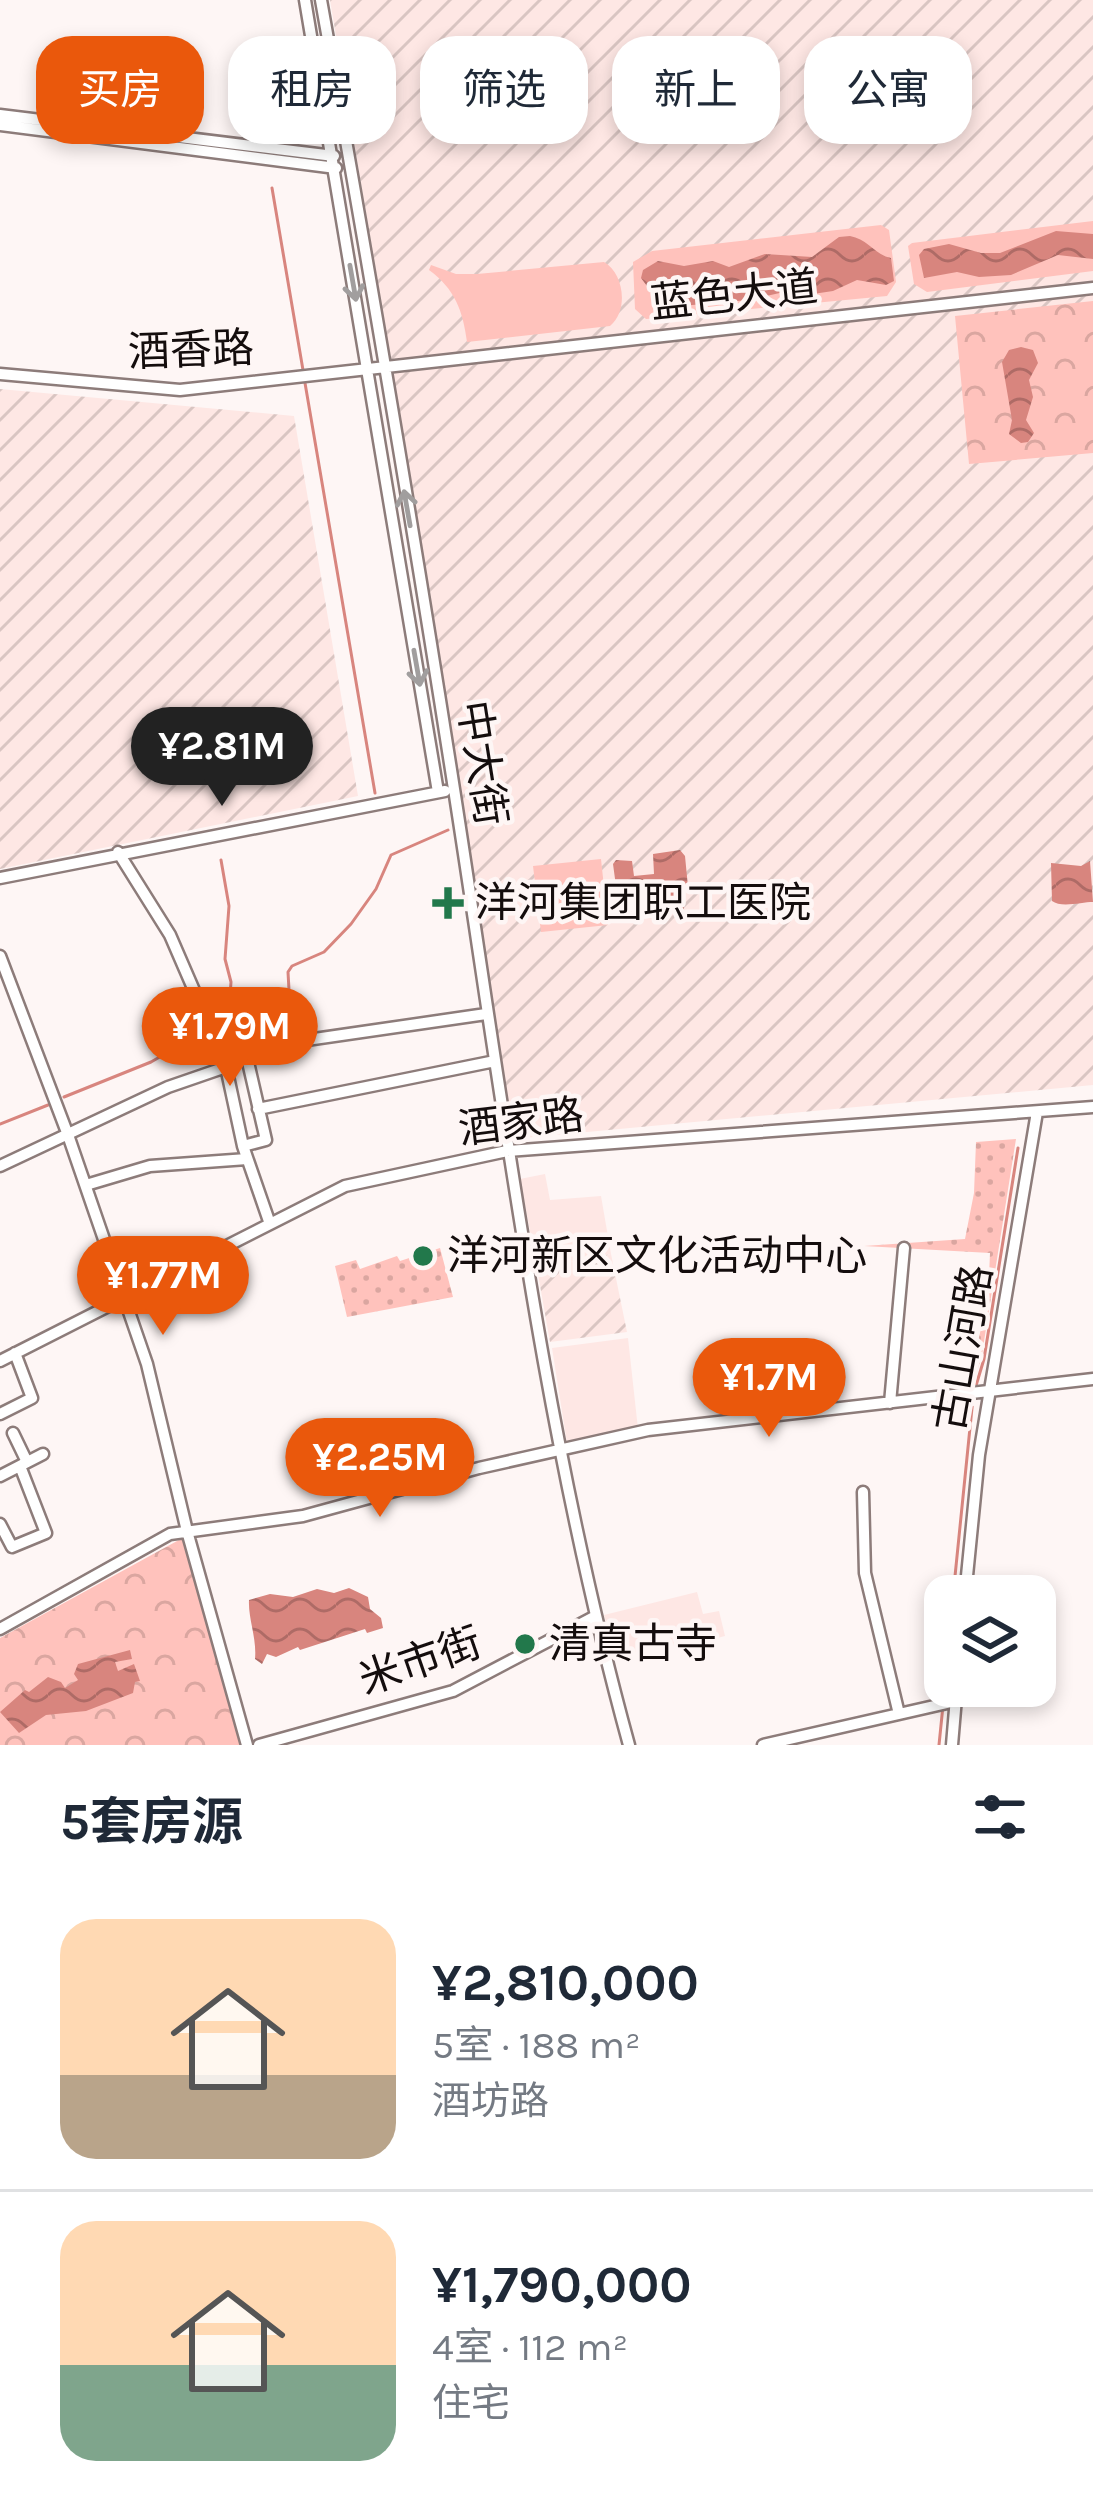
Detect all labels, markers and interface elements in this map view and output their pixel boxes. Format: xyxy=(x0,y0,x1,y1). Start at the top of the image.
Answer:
chip: 买房 xyxy=(36,36,204,144)
chip: 租房 xyxy=(228,36,396,144)
chip: 筛选 xyxy=(420,36,588,144)
chip: 新上 xyxy=(612,36,780,144)
chip: 公寓 xyxy=(804,36,972,144)
street label: 蓝色大道 xyxy=(648,261,820,329)
one-way arrow xyxy=(342,263,365,302)
street label: 酒香路 xyxy=(127,323,255,377)
one-way arrow xyxy=(394,489,417,528)
one-way arrow xyxy=(407,648,430,687)
street label: 中大街 xyxy=(447,697,517,829)
pin: ¥2.81M xyxy=(124,707,320,809)
text: ¥2.81M xyxy=(158,723,286,769)
place label: 洋河集团职工医院 xyxy=(475,878,811,928)
marker: 洋河集团职工医院 xyxy=(432,887,464,919)
pin: ¥1.79M xyxy=(132,987,328,1089)
text: ¥1.79M xyxy=(169,1003,291,1049)
street label: 酒家路 xyxy=(455,1090,587,1154)
place label: 洋河新区文化活动中心 xyxy=(447,1231,867,1281)
pin: ¥1.77M xyxy=(65,1236,261,1338)
marker: 洋河新区文化活动中心 xyxy=(410,1243,436,1269)
text: ¥1.77M xyxy=(104,1252,222,1298)
street label: 古山河路 xyxy=(924,1261,1002,1435)
pin: ¥1.7M xyxy=(685,1338,853,1440)
text: ¥1.7M xyxy=(720,1354,818,1400)
pin: ¥2.25M xyxy=(282,1418,478,1520)
text: ¥2.25M xyxy=(312,1434,448,1480)
map controls xyxy=(924,1575,1056,1707)
button: layers xyxy=(924,1575,1056,1707)
street label: 米市街 xyxy=(352,1617,488,1705)
place label: 清真古寺 xyxy=(549,1619,717,1669)
marker: 清真古寺 xyxy=(512,1631,538,1657)
icon: filters xyxy=(967,1784,1033,1850)
text: 5套房源 xyxy=(60,1792,243,1852)
text: ¥2,810,000 xyxy=(432,1953,699,2013)
icon: home xyxy=(156,1967,300,2111)
text: 5室 · 188 m² xyxy=(432,2022,641,2068)
text: 酒坊路 xyxy=(432,2078,549,2124)
text: ¥1,790,000 xyxy=(432,2255,691,2315)
icon: home xyxy=(156,2269,300,2413)
text: 4室 · 112 m² xyxy=(432,2324,628,2370)
text: 住宅 xyxy=(432,2380,510,2426)

